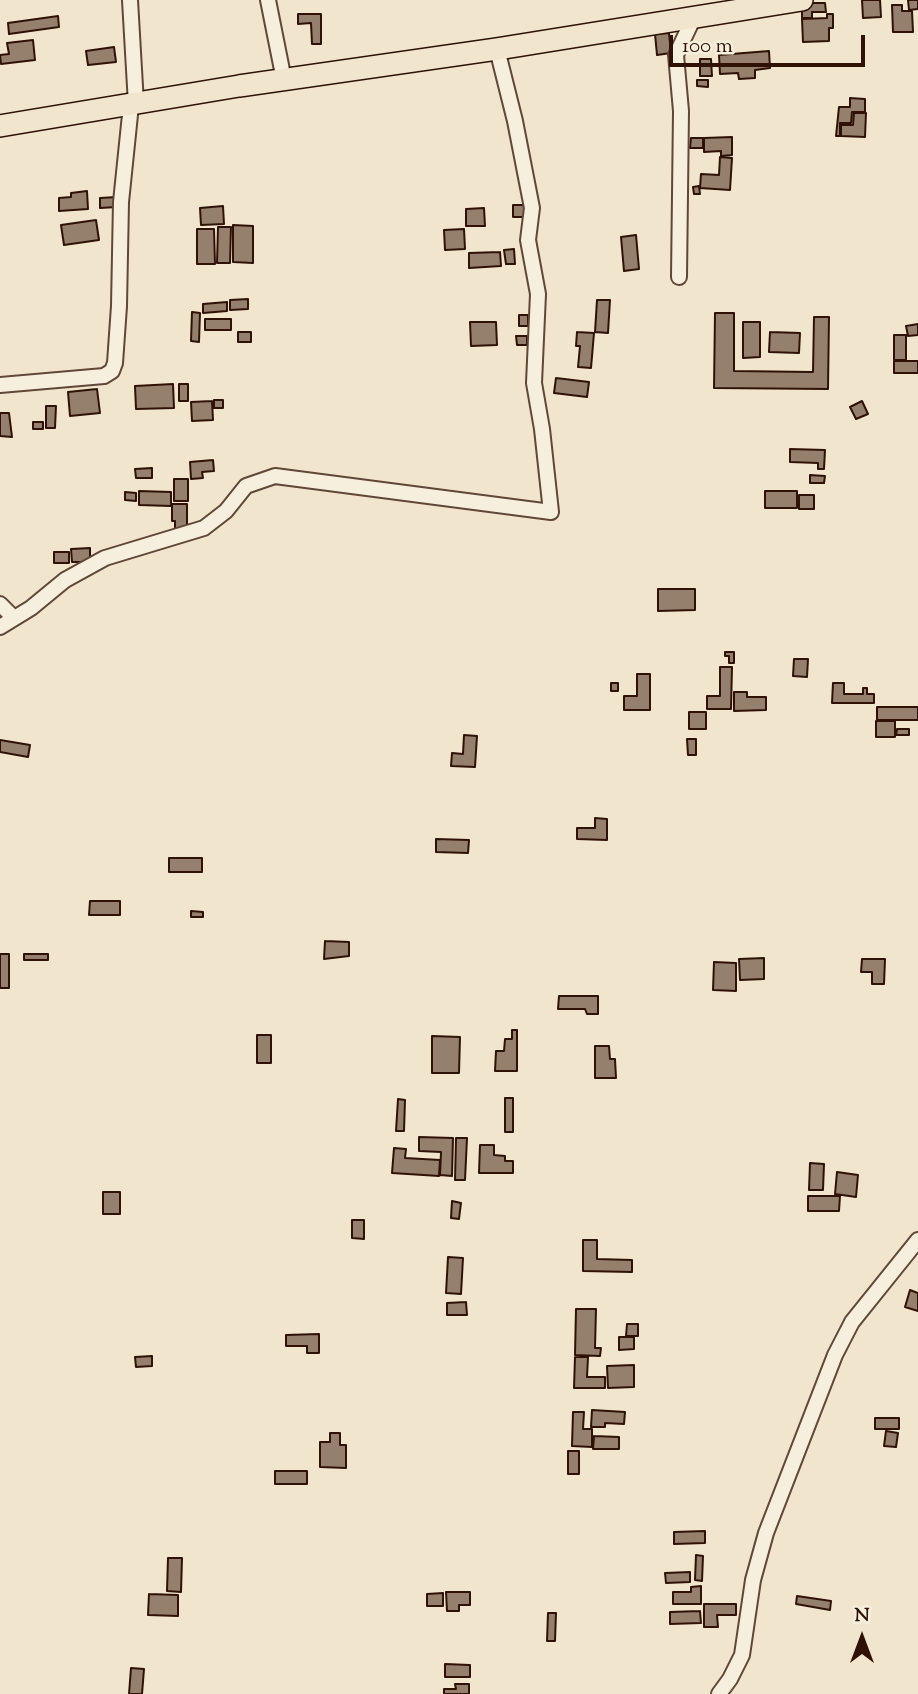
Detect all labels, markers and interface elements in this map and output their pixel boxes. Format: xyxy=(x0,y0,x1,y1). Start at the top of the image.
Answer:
scale bar xyxy=(673,21,869,65)
text: 100 m xyxy=(682,32,733,62)
north arrow xyxy=(827,1603,897,1673)
text: N xyxy=(854,1603,870,1630)

